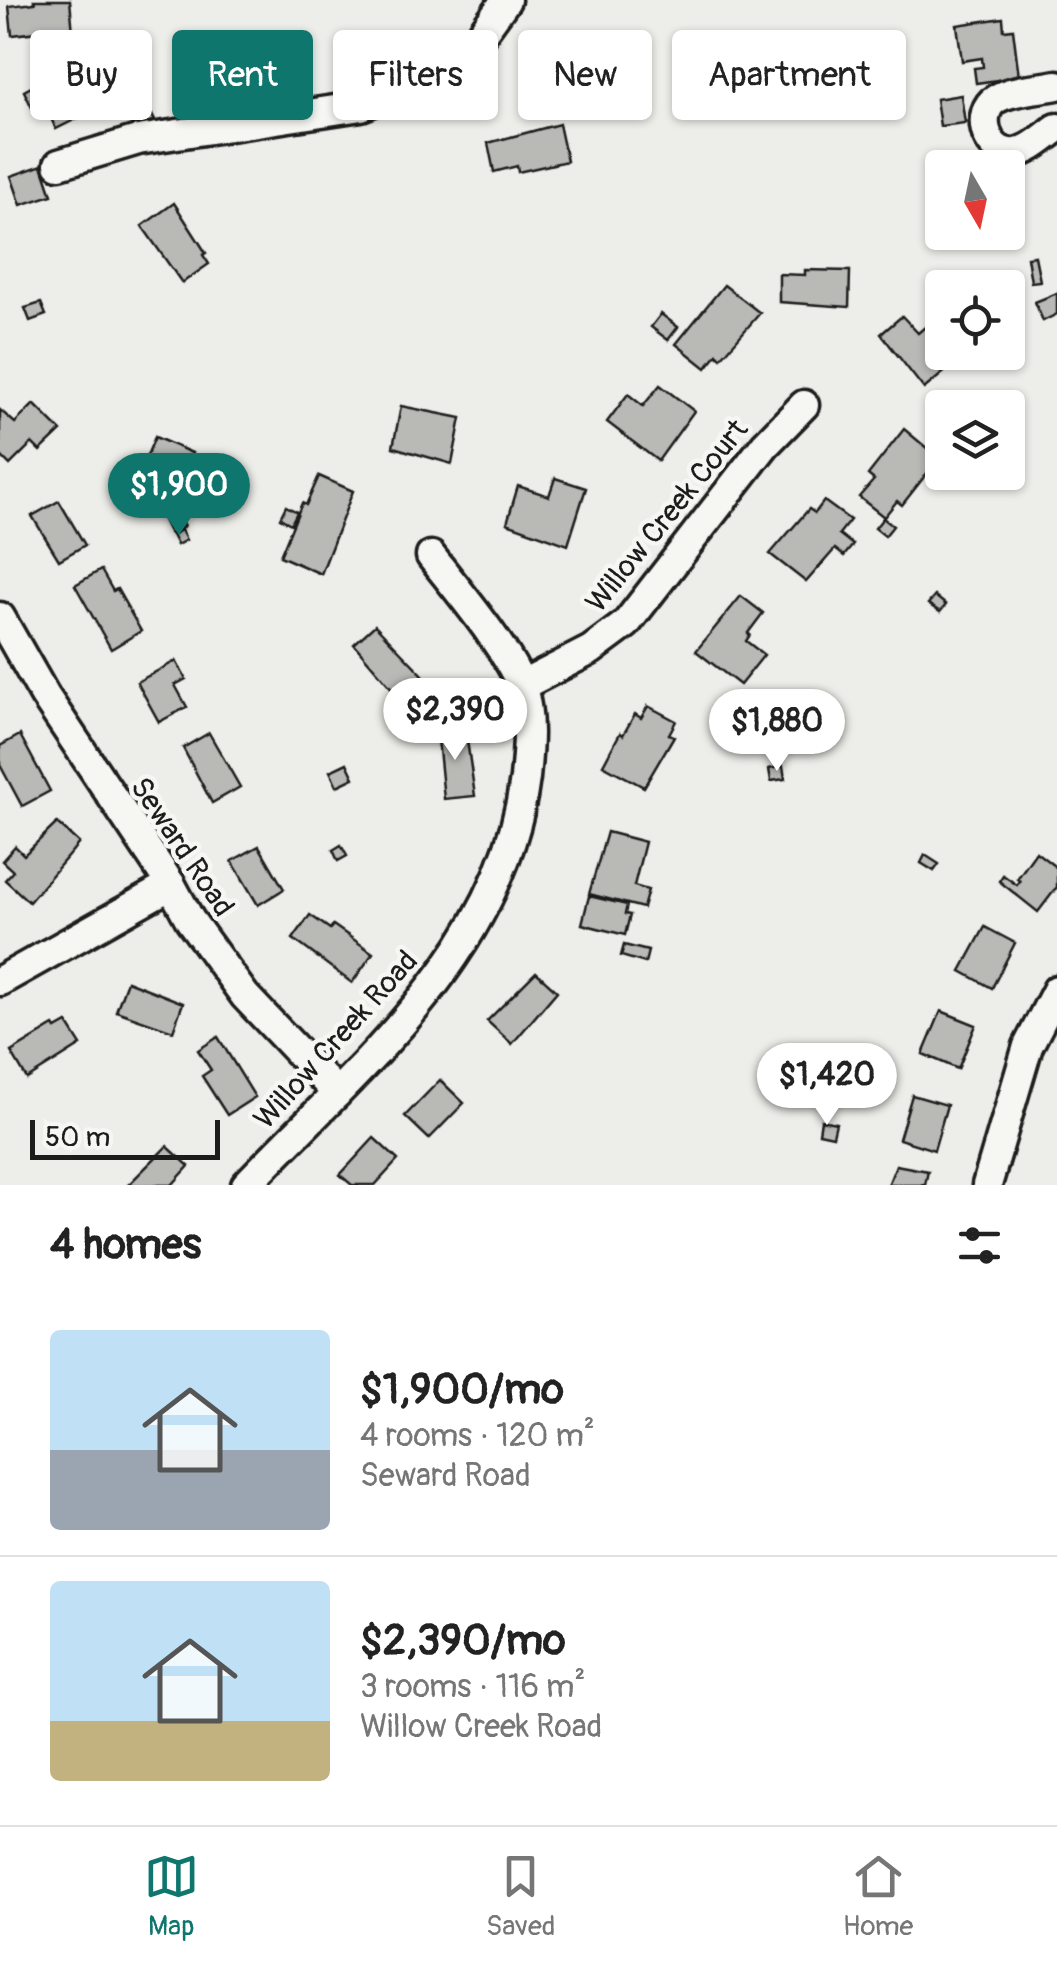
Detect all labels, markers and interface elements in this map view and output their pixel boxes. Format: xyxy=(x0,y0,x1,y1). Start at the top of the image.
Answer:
chip: Buy xyxy=(30,30,152,120)
chip: Rent xyxy=(172,30,313,120)
chip: Filters xyxy=(333,30,498,120)
chip: New xyxy=(518,30,652,120)
chip: Apartment xyxy=(672,30,906,120)
north arrow xyxy=(925,150,1025,250)
map controls xyxy=(925,150,1025,490)
button: locate xyxy=(925,270,1025,370)
button: layers xyxy=(925,390,1025,490)
street label: Willow Creek Court xyxy=(578,411,757,620)
pin: $1,900 xyxy=(98,453,260,538)
text: $1,900 xyxy=(130,465,228,505)
pin: $2,390 xyxy=(374,678,536,763)
pin: $1,880 xyxy=(696,689,858,774)
text: $2,390 xyxy=(405,690,505,730)
text: $1,880 xyxy=(731,701,823,741)
street label: Seward Road xyxy=(122,770,242,924)
street label: Willow Creek Road xyxy=(246,943,426,1137)
pin: $1,420 xyxy=(746,1043,908,1128)
text: $1,420 xyxy=(779,1055,875,1095)
scale bar xyxy=(30,1115,220,1160)
text: 50 m xyxy=(45,1120,110,1155)
icon: filters xyxy=(952,1218,1007,1273)
text: 4 homes xyxy=(50,1219,201,1271)
text: $1,900/mo xyxy=(360,1364,564,1416)
icon: home xyxy=(130,1370,250,1490)
text: 4 rooms · 120 m² xyxy=(360,1416,595,1456)
text: Seward Road xyxy=(360,1456,531,1496)
text: $2,390/mo xyxy=(360,1615,566,1667)
icon: home xyxy=(130,1621,250,1741)
text: 3 rooms · 116 m² xyxy=(360,1667,585,1707)
text: Willow Creek Road xyxy=(360,1707,602,1747)
tab: Map xyxy=(144,1849,199,1944)
tab: Saved xyxy=(486,1849,555,1944)
tab: Home xyxy=(843,1849,913,1944)

